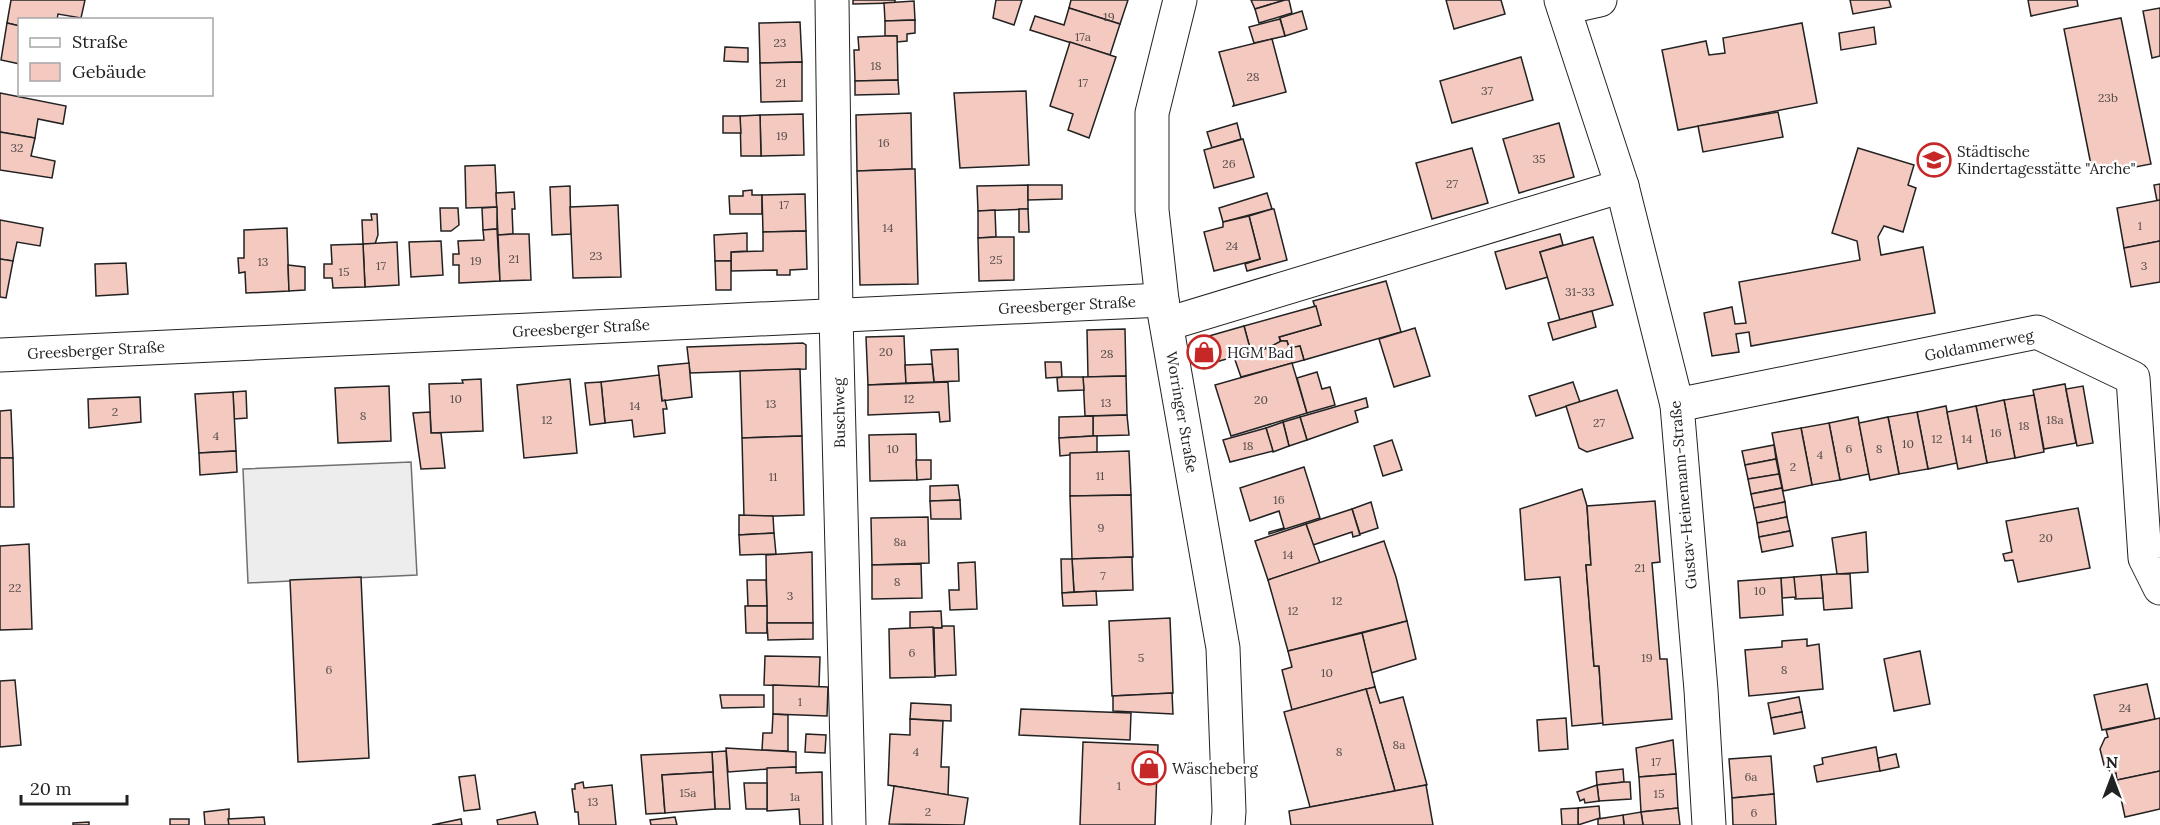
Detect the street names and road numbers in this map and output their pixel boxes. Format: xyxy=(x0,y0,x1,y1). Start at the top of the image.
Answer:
street label: Greesberger Straße xyxy=(998,292,1136,318)
street label: Greesberger Straße xyxy=(512,315,650,341)
street label: Goldammerweg xyxy=(1923,325,2036,365)
street label: Greesberger Straße xyxy=(27,337,165,363)
street label: Worringer Straße xyxy=(1162,350,1202,474)
street label: Buschweg xyxy=(829,377,849,448)
street label: Gustav-Heinemann-Straße xyxy=(1665,400,1701,590)

